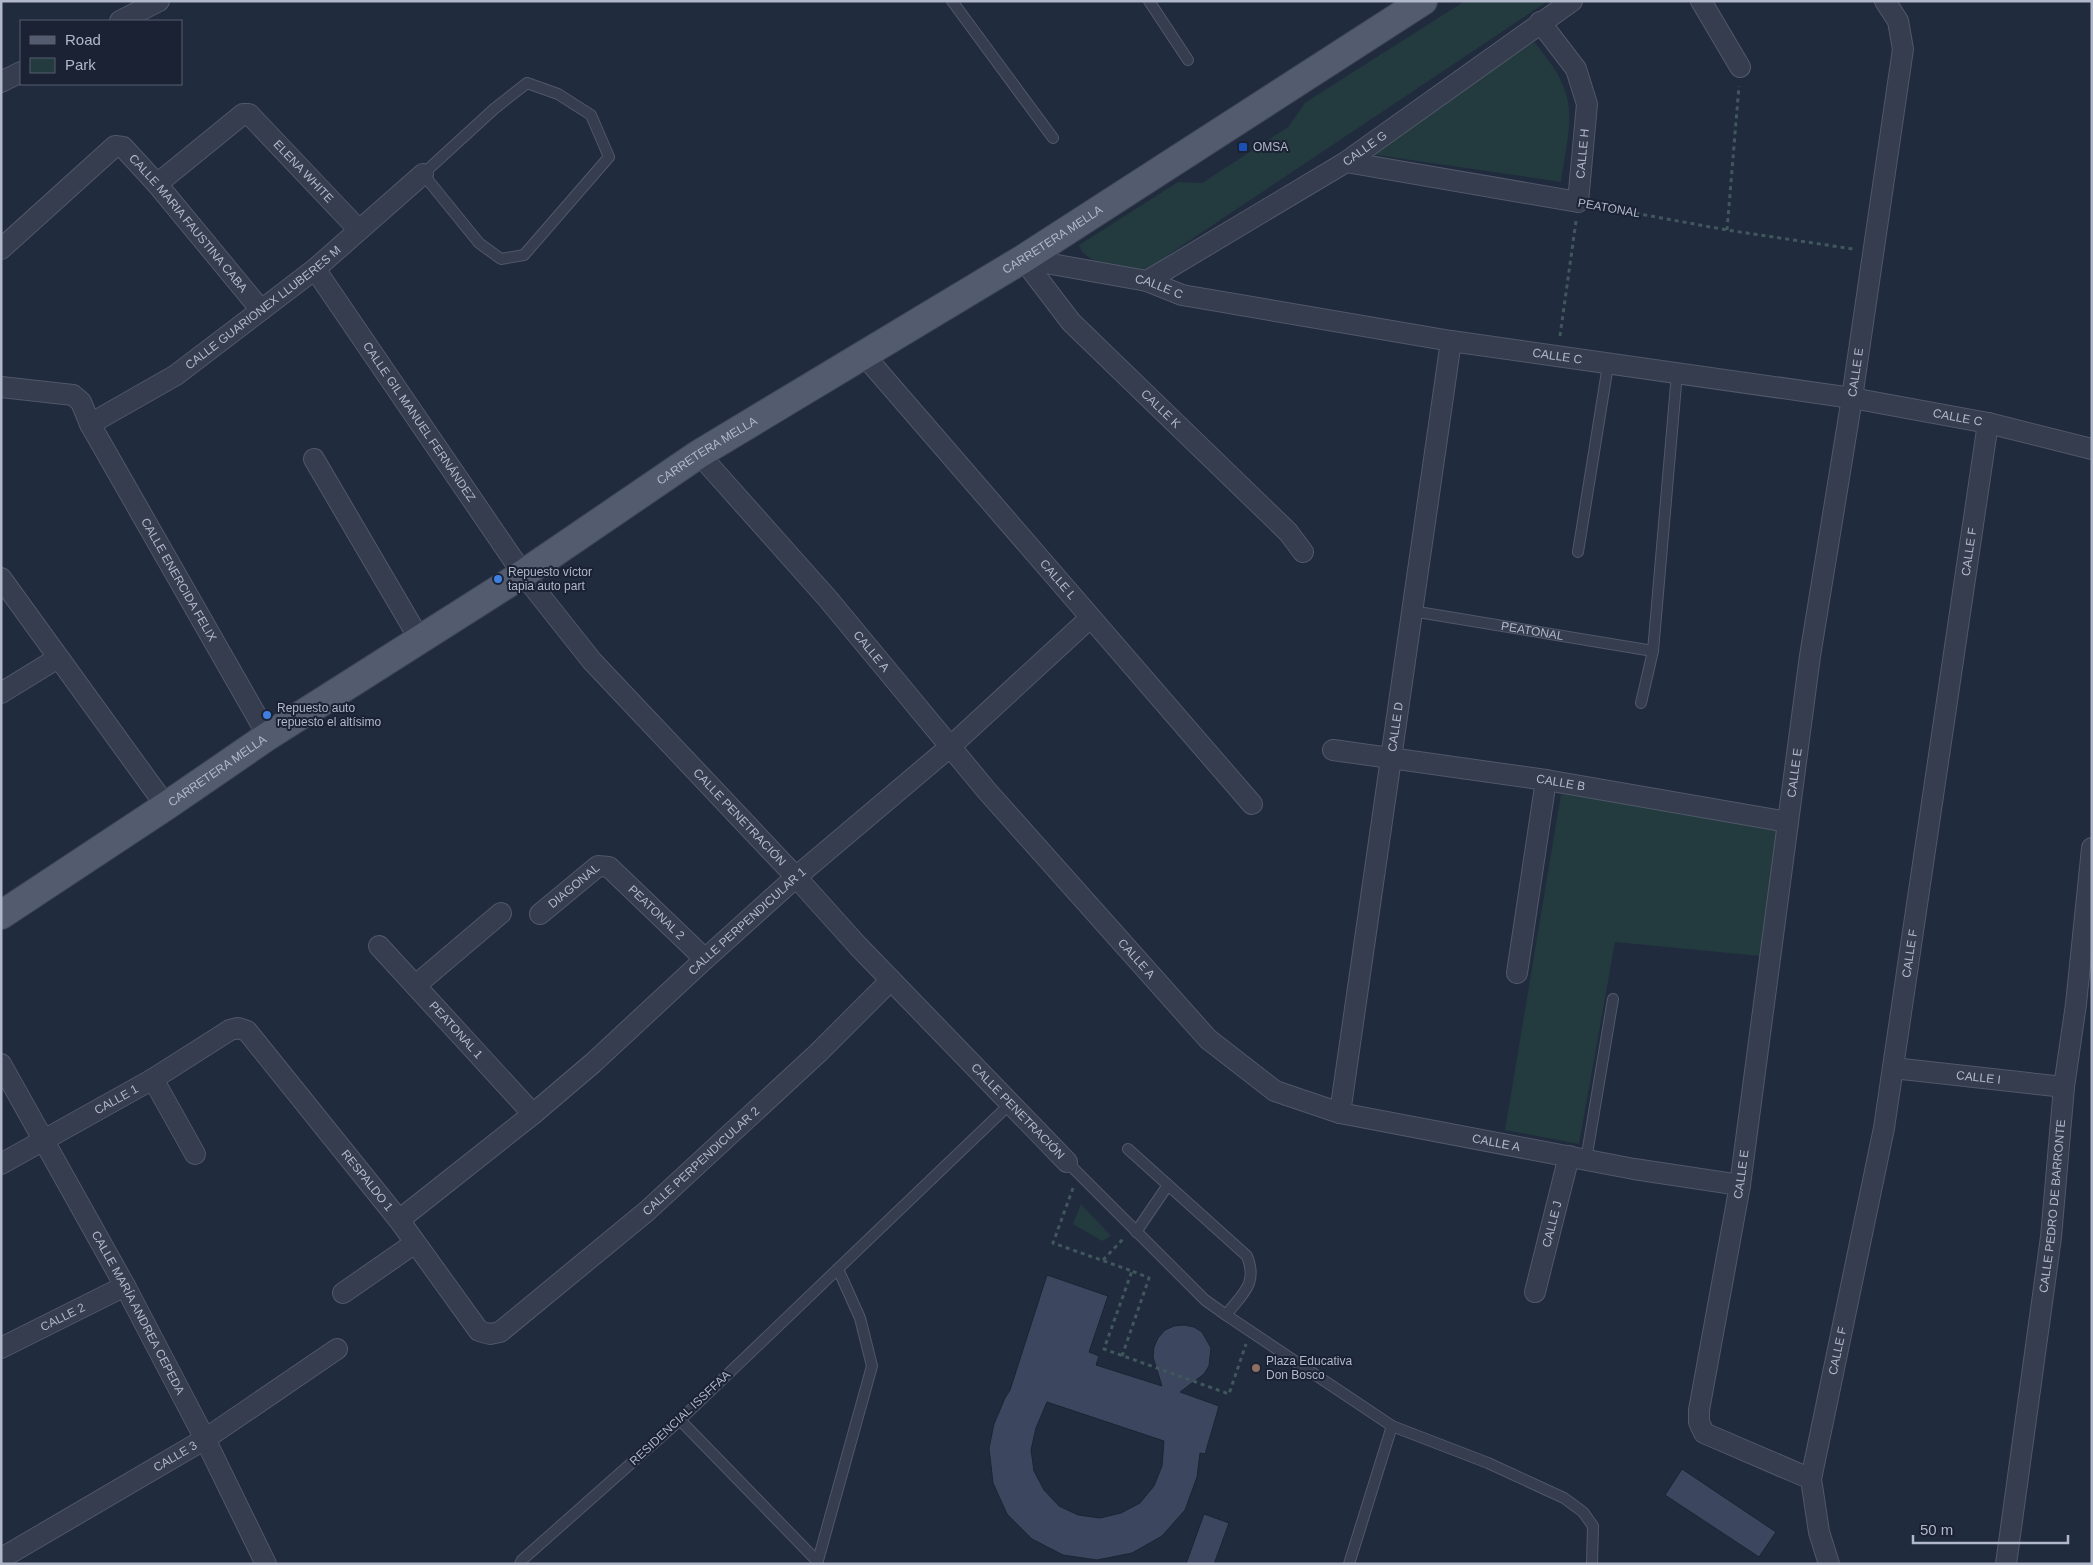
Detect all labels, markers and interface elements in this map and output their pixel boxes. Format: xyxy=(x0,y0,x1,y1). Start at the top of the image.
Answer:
legend xyxy=(20,20,182,85)
text: Road xyxy=(65,31,101,48)
text: Park xyxy=(65,56,96,73)
street label: CALLE G xyxy=(1340,128,1390,169)
street label: CALLE H xyxy=(1573,128,1592,179)
street label: ELENA WHITE xyxy=(271,137,336,206)
place label: OMSA xyxy=(1253,140,1288,154)
marker: OMSA xyxy=(1237,141,1249,153)
street label: CALLE MARIA FAUSTINA CABA xyxy=(126,151,250,295)
street label: PEATONAL xyxy=(1577,196,1642,220)
street label: CARRETERA MELLA xyxy=(1000,203,1105,277)
street label: CALLE GUARIONEX LLUBERES M xyxy=(183,243,343,372)
street label: CALLE C xyxy=(1134,272,1185,302)
street label: CALLE GIL MANUEL FERNÁNDEZ xyxy=(360,339,479,504)
street label: CALLE C xyxy=(1532,346,1584,367)
street label: CALLE E xyxy=(1845,347,1866,398)
street label: CALLE K xyxy=(1138,387,1183,431)
street label: CALLE C xyxy=(1932,406,1984,429)
street label: CARRETERA MELLA xyxy=(654,414,760,488)
street label: CALLE ENERCIDA FELIX xyxy=(138,516,219,644)
street label: CALLE F xyxy=(1959,527,1979,577)
street label: CALLE L xyxy=(1037,557,1079,602)
place label: Repuesto víctor tapia auto part xyxy=(508,565,592,593)
marker: Repuesto víctor tapia auto part xyxy=(492,573,504,585)
street label: PEATONAL xyxy=(1500,619,1565,643)
street label: CALLE A xyxy=(850,628,892,675)
place label: Repuesto auto repuesto el altísimo xyxy=(277,701,381,729)
street label: CALLE D xyxy=(1385,701,1406,753)
marker: Repuesto auto repuesto el altísimo xyxy=(261,709,273,721)
street label: CARRETERA MELLA xyxy=(165,732,269,809)
street label: CALLE E xyxy=(1784,747,1805,798)
street label: CALLE PENETRACIÓN xyxy=(690,766,789,869)
street label: CALLE B xyxy=(1535,772,1586,794)
street label: DIAGONAL xyxy=(546,861,603,911)
street label: CALLE PERPENDICULAR 1 xyxy=(685,864,809,978)
street label: PEATONAL 2 xyxy=(625,882,688,943)
street label: CALLE F xyxy=(1899,928,1920,979)
street label: CALLE A xyxy=(1115,936,1158,982)
street label: PEATONAL 1 xyxy=(426,999,486,1062)
street label: CALLE PENETRACIÓN xyxy=(968,1060,1067,1162)
street label: CALLE I xyxy=(1955,1068,2001,1087)
street label: CALLE 1 xyxy=(92,1082,141,1117)
street label: CALLE PERPENDICULAR 2 xyxy=(640,1104,762,1218)
street label: CALLE PEDRO DE BARRONTE xyxy=(2036,1119,2068,1294)
street label: CALLE A xyxy=(1471,1131,1521,1154)
street label: RESPALDO 1 xyxy=(338,1147,396,1214)
street label: CALLE E xyxy=(1731,1149,1752,1200)
street label: CALLE J xyxy=(1539,1199,1565,1249)
street label: CALLE MARÍA ANDREA CEPEDA xyxy=(89,1228,188,1397)
street label: CALLE 2 xyxy=(38,1300,88,1334)
street label: CALLE F xyxy=(1826,1326,1849,1376)
place label: Plaza Educativa Don Bosco xyxy=(1266,1354,1352,1382)
marker: Plaza Educativa Don Bosco xyxy=(1250,1362,1262,1374)
street label: RESIDENCIAL ISSFFAA xyxy=(627,1368,733,1468)
street label: CALLE 3 xyxy=(151,1438,200,1475)
scale bar xyxy=(1913,1512,2068,1544)
text: 50 m xyxy=(1920,1521,1953,1538)

